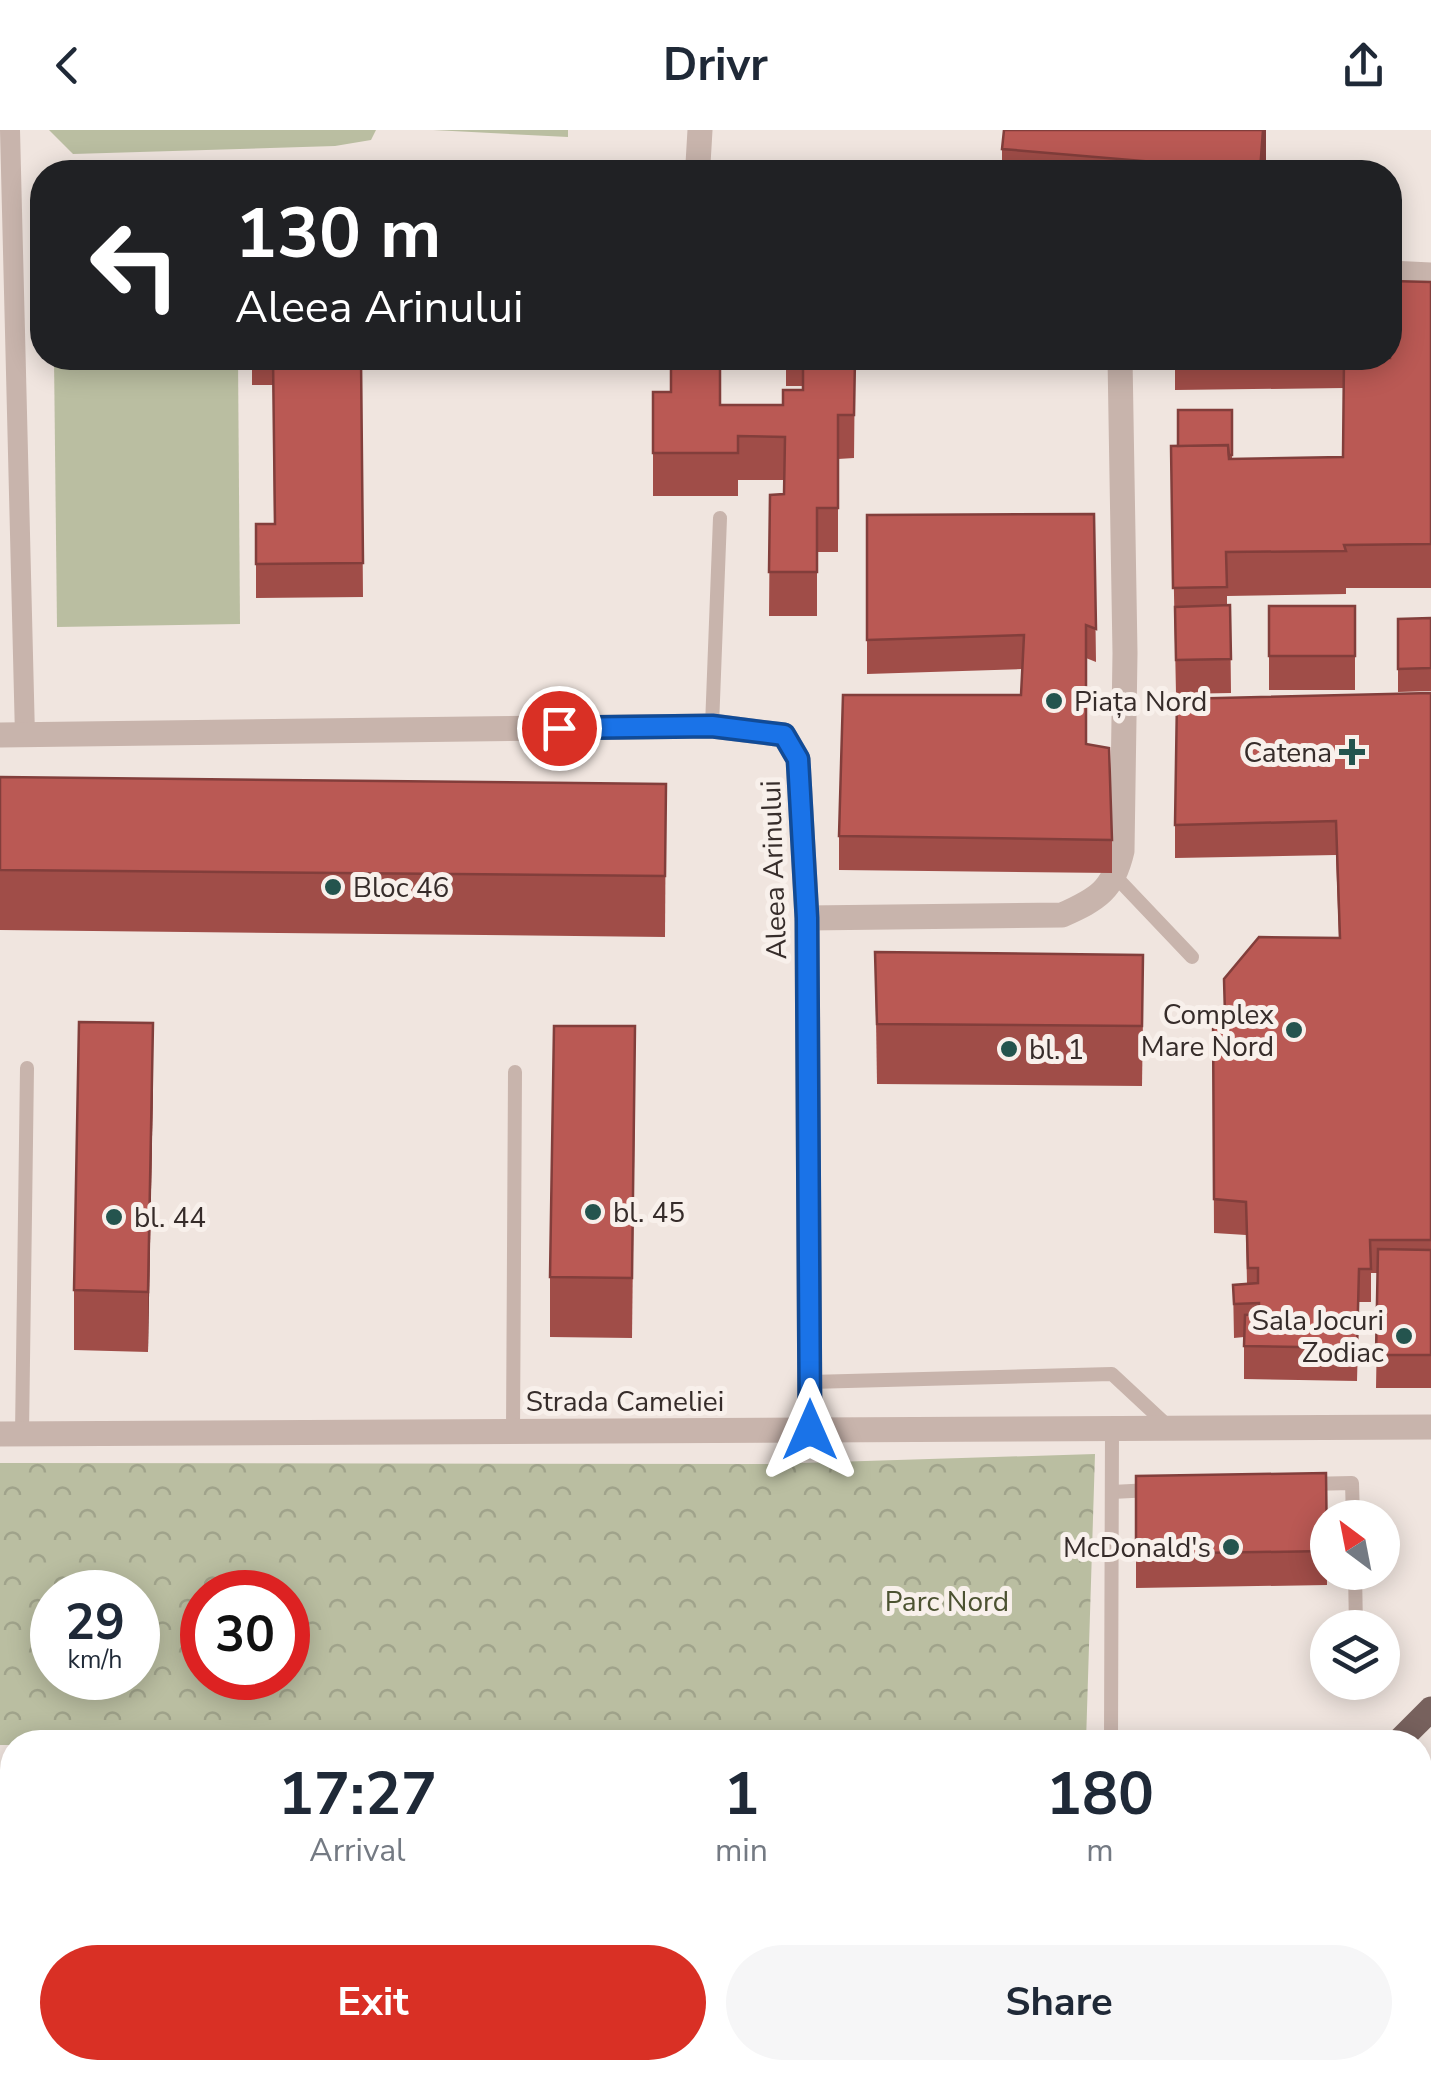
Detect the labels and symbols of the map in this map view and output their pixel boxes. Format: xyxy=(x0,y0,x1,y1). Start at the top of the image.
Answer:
place label: Piața Nord xyxy=(1074,683,1207,721)
pin xyxy=(517,686,602,771)
marker: Piața Nord xyxy=(1043,690,1065,712)
place label: Catena xyxy=(1243,734,1332,772)
marker: Catena xyxy=(1341,741,1363,763)
street label: Aleea Arinului xyxy=(752,780,796,960)
place label: Bloc 46 xyxy=(353,869,449,907)
marker: Bloc 46 xyxy=(322,876,344,898)
place label: Complex Mare Nord xyxy=(1141,996,1274,1066)
marker: Complex Mare Nord xyxy=(1283,1019,1305,1041)
place label: bl. 1 xyxy=(1029,1031,1084,1069)
marker: bl. 1 xyxy=(998,1038,1020,1060)
place label: bl. 45 xyxy=(613,1194,685,1232)
place label: bl. 44 xyxy=(134,1199,206,1237)
marker: bl. 45 xyxy=(582,1201,604,1223)
marker: bl. 44 xyxy=(103,1206,125,1228)
place label: Sala Jocuri Zodiac xyxy=(1252,1302,1384,1372)
marker: Sala Jocuri Zodiac xyxy=(1393,1325,1415,1347)
position arrow xyxy=(758,1378,862,1482)
street label: Strada Cameliei xyxy=(526,1383,724,1421)
north arrow xyxy=(1310,1500,1400,1590)
place label: McDonald's xyxy=(1063,1529,1211,1567)
marker: McDonald's xyxy=(1220,1536,1242,1558)
speed limit sign: 30 xyxy=(180,1570,310,1700)
park label: Parc Nord xyxy=(885,1583,1009,1621)

